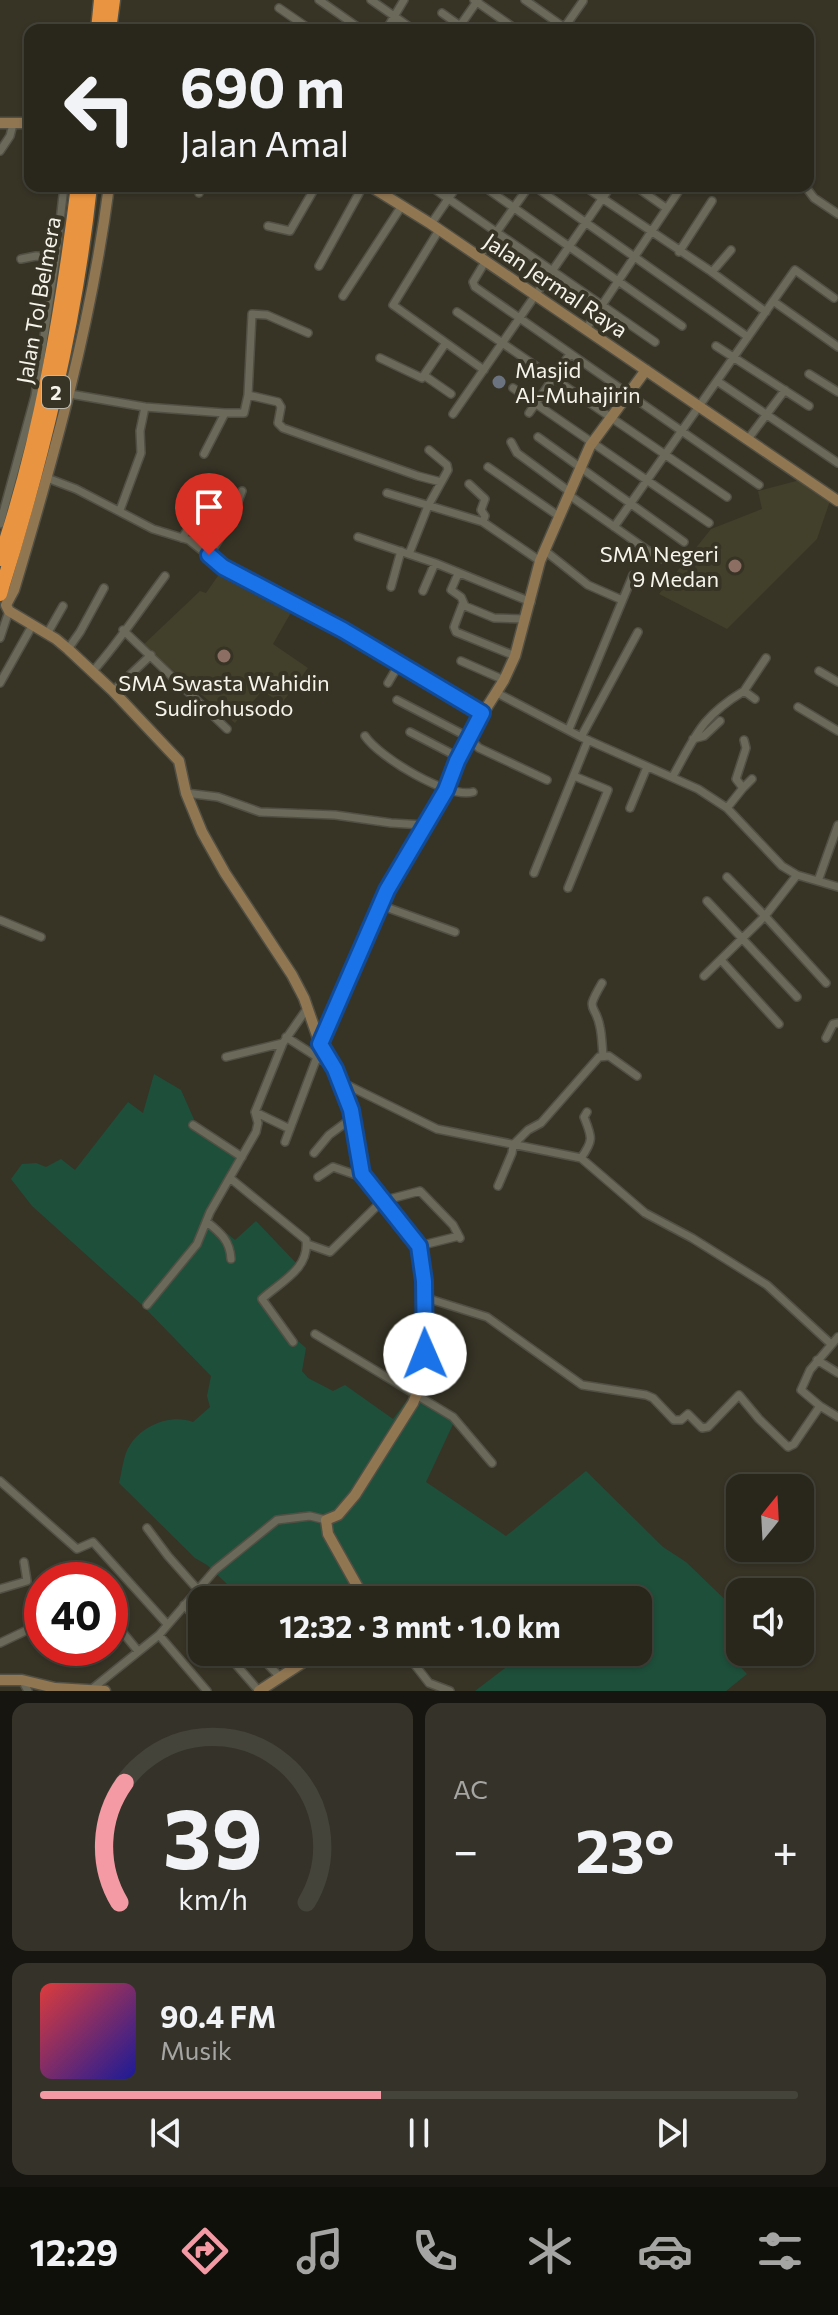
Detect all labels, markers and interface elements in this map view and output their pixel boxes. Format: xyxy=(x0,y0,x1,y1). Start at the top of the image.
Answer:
text: 690 m xyxy=(180,51,345,120)
icon: left xyxy=(48,56,152,160)
text: Jalan Amal xyxy=(180,120,349,164)
street label: Jalan Tol Belmera xyxy=(10,214,66,386)
street label: Jalan Jermal Raya xyxy=(479,227,633,343)
place label: Masjid Al-Muhajirin xyxy=(515,356,641,408)
marker: Masjid Al-Muhajirin xyxy=(490,373,508,391)
road number: 2 xyxy=(42,376,70,408)
pin xyxy=(175,473,243,555)
icon: arrive xyxy=(187,485,231,529)
place label: SMA Negeri 9 Medan xyxy=(600,540,719,592)
marker: SMA Negeri 9 Medan xyxy=(726,557,744,575)
marker: SMA Swasta Wahidin Sudirohusodo xyxy=(215,647,233,665)
place label: SMA Swasta Wahidin Sudirohusodo xyxy=(118,669,330,721)
position arrow xyxy=(383,1312,467,1396)
north arrow xyxy=(726,1474,814,1562)
map controls xyxy=(726,1474,814,1666)
speed limit sign: 40 xyxy=(24,1562,128,1666)
button: sound xyxy=(726,1578,814,1666)
text: 12:32 · 3 mnt · 1.0 km xyxy=(279,1607,561,1644)
text: AC xyxy=(453,1773,488,1804)
text: 39 xyxy=(163,1784,262,1886)
text: 23° xyxy=(576,1812,675,1885)
text: − xyxy=(453,1822,478,1876)
text: + xyxy=(772,1822,798,1876)
text: km/h xyxy=(178,1881,247,1916)
text: 90.4 FM xyxy=(160,1997,276,2034)
text: Musik xyxy=(160,2034,232,2065)
icon: previous xyxy=(144,2111,188,2155)
icon: pause xyxy=(397,2111,441,2155)
icon: next xyxy=(650,2111,694,2155)
icon: directions xyxy=(177,2223,233,2279)
icon: music xyxy=(292,2223,348,2279)
icon: phone xyxy=(407,2223,463,2279)
icon: climate xyxy=(522,2223,578,2279)
icon: car xyxy=(637,2223,693,2279)
icon: filters xyxy=(752,2223,808,2279)
text: 12:29 xyxy=(30,2229,118,2273)

